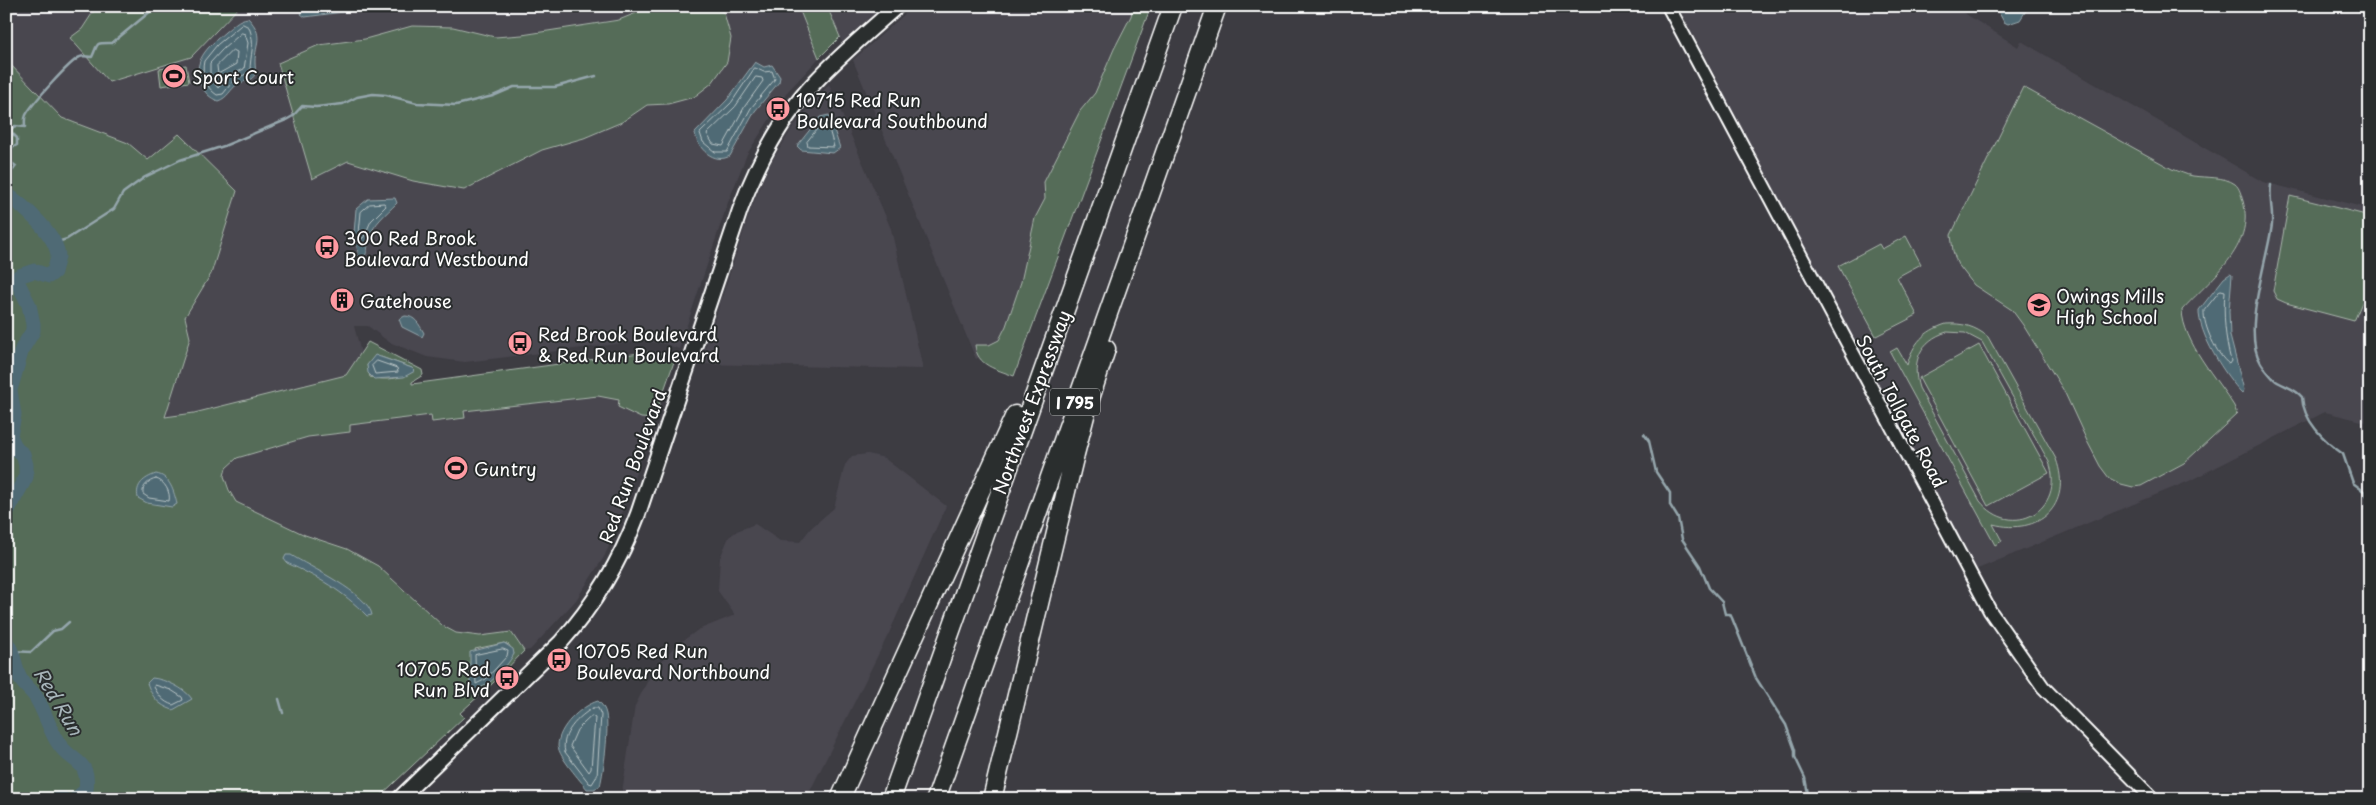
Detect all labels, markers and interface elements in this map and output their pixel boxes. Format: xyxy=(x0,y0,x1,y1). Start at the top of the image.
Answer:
sports icon: Sport Court xyxy=(161,63,187,89)
place label: Sport Court xyxy=(192,63,294,90)
place label: 10715 Red Run Boulevard Southbound xyxy=(796,86,988,134)
bus stop icon: 10715 Red Run Boulevard Southbound xyxy=(765,96,791,122)
place label: 300 Red Brook Boulevard Westbound xyxy=(344,224,529,272)
bus stop icon: 300 Red Brook Boulevard Westbound xyxy=(314,234,340,260)
place label: Owings Mills High School xyxy=(2056,282,2164,330)
building icon: Gatehouse xyxy=(329,287,355,313)
place label: Gatehouse xyxy=(360,287,452,314)
school or university icon: Owings Mills High School xyxy=(2026,292,2052,318)
street label: Northwest Expressway xyxy=(985,306,1077,498)
place label: Red Brook Boulevard & Red Run Boulevard xyxy=(538,320,719,368)
bus stop icon: Red Brook Boulevard & Red Run Boulevard xyxy=(507,330,533,356)
street label: South Tollgate Road xyxy=(1850,330,1954,492)
street label: Red Run Boulevard xyxy=(592,385,672,547)
road number: I 795 xyxy=(1050,388,1100,416)
sports icon: Guntry xyxy=(443,455,469,481)
place label: Guntry xyxy=(474,455,536,482)
place label: 10705 Red Run Boulevard Northbound xyxy=(576,637,770,685)
bus stop icon: 10705 Red Run Boulevard Northbound xyxy=(546,647,572,673)
place label: 10705 Red Run Blvd xyxy=(397,655,490,703)
water label: Red Run xyxy=(28,662,91,742)
bus stop icon: 10705 Red Run Blvd xyxy=(494,665,520,691)

